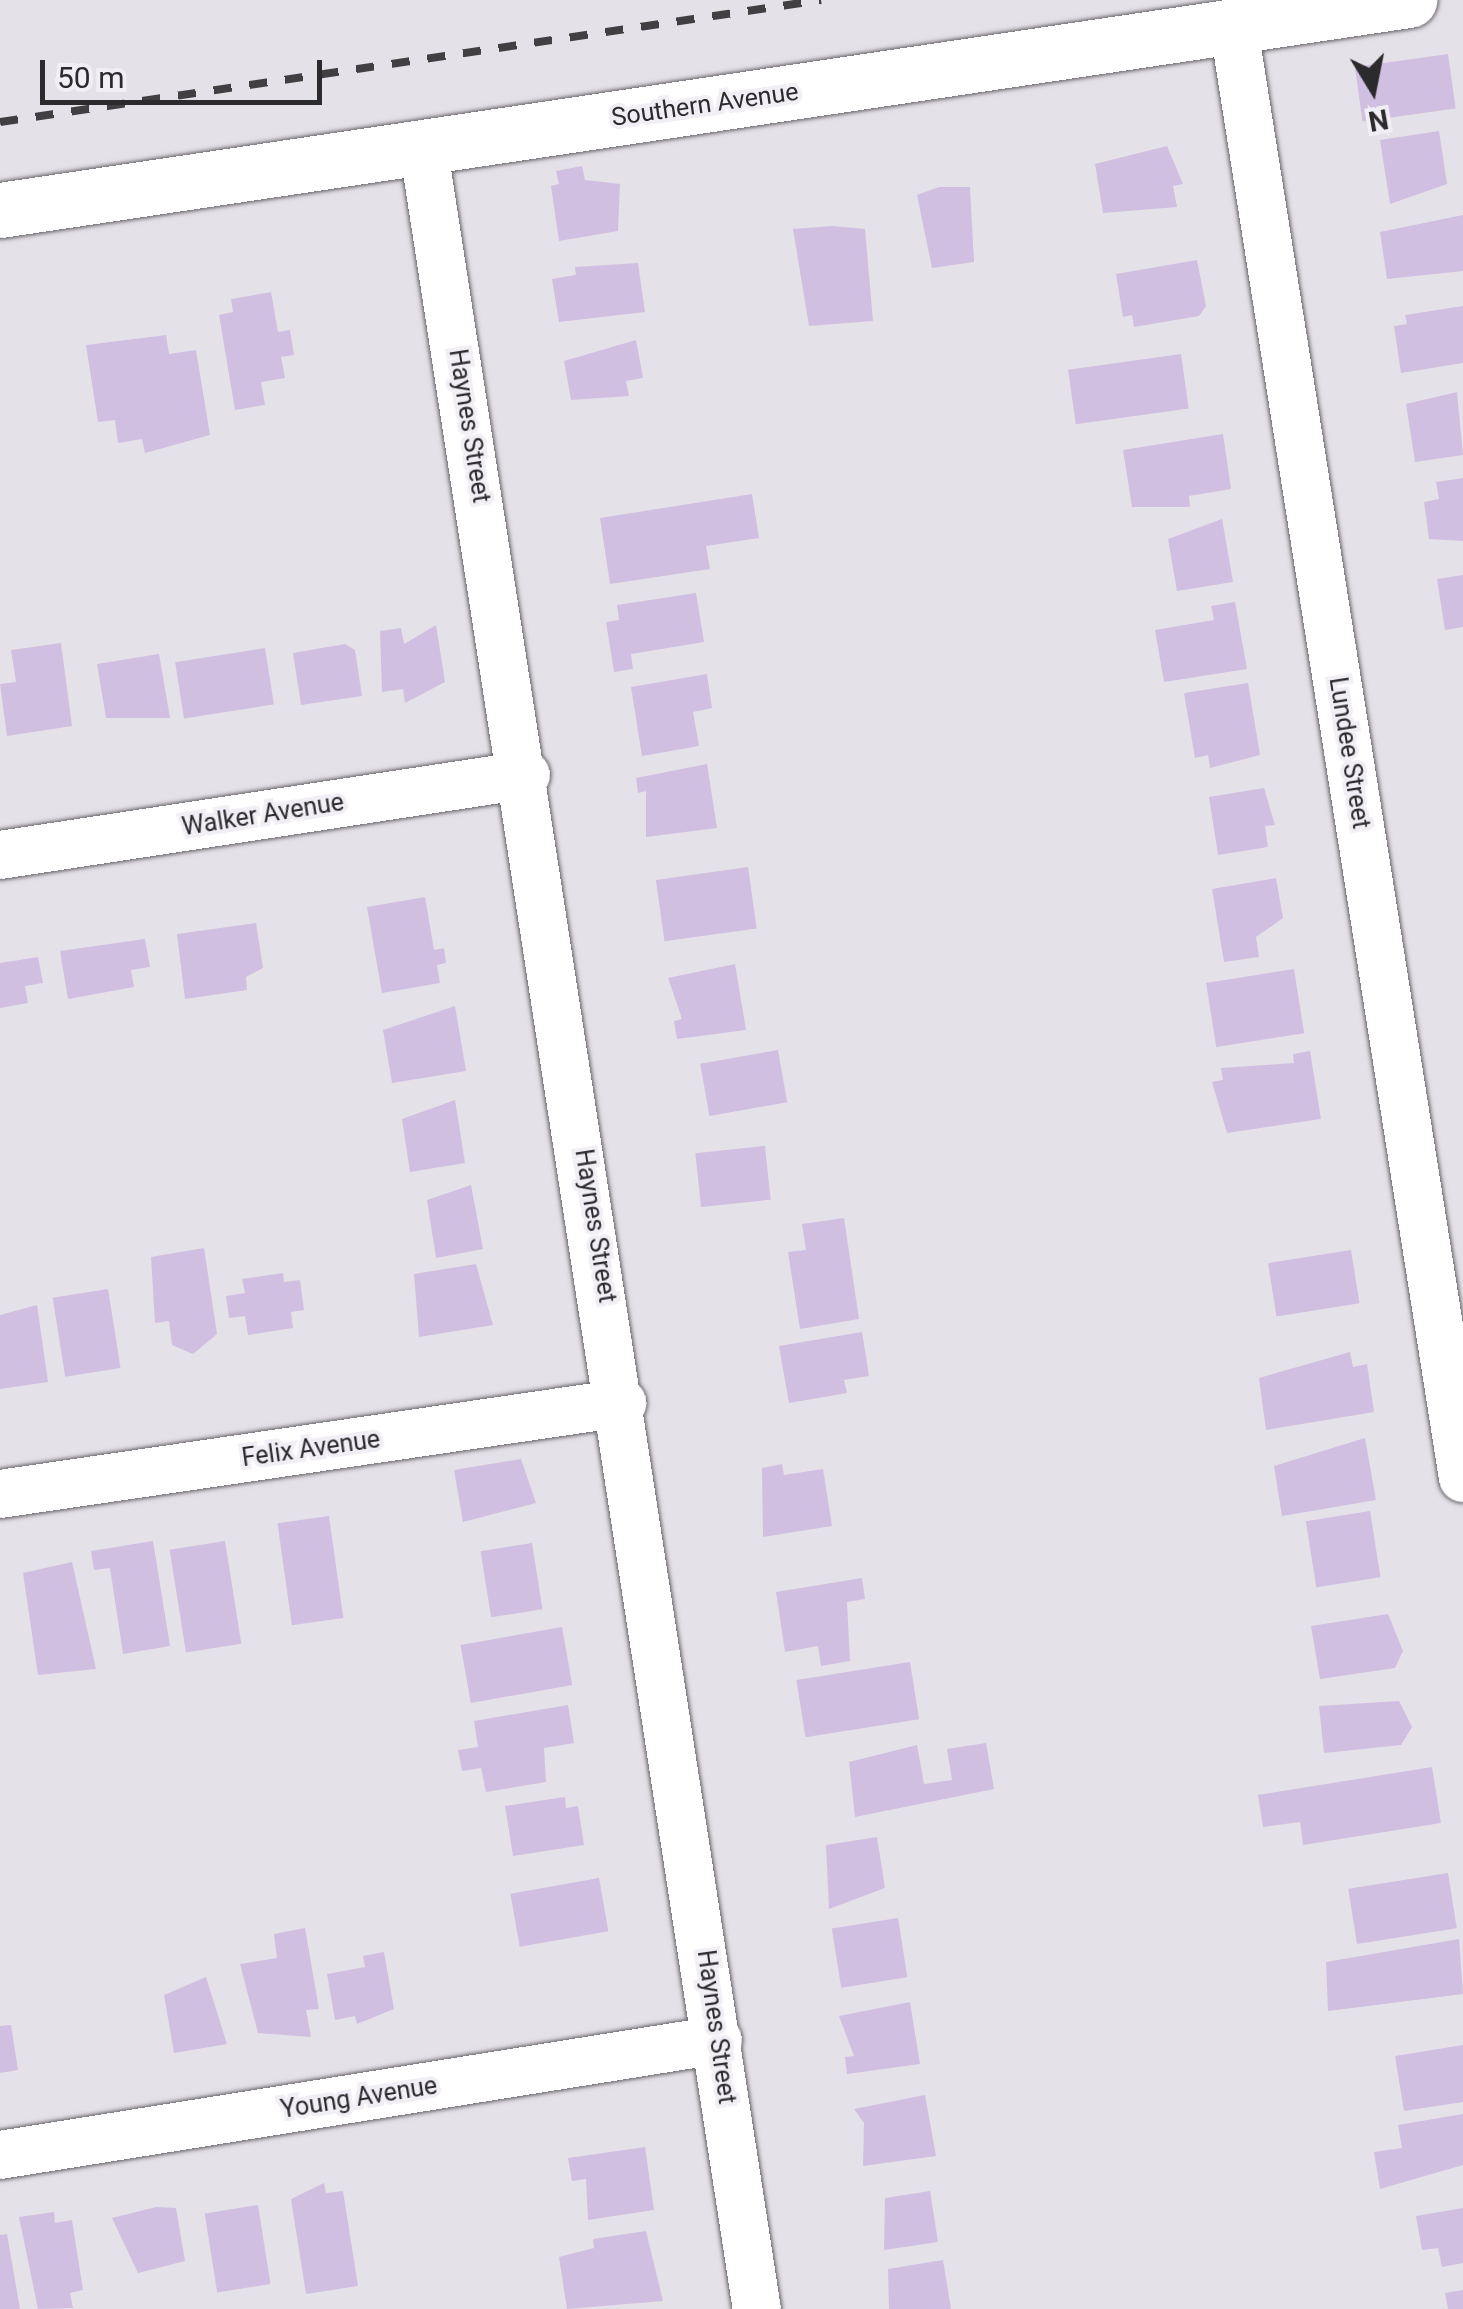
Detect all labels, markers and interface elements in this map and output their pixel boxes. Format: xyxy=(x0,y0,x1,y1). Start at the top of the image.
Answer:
scale bar xyxy=(45,40,328,102)
north arrow xyxy=(1323,40,1423,140)
text: 50 m xyxy=(57,60,124,95)
street label: Southern Avenue xyxy=(610,77,800,133)
text: N xyxy=(1366,102,1391,138)
street label: Haynes Street xyxy=(442,347,496,505)
street label: Lundee Street xyxy=(1322,675,1376,831)
street label: Walker Avenue xyxy=(180,787,346,843)
street label: Haynes Street xyxy=(568,1147,622,1305)
street label: Felix Avenue xyxy=(240,1424,382,1474)
street label: Haynes Street xyxy=(690,1948,742,2106)
street label: Young Avenue xyxy=(279,2071,439,2125)

